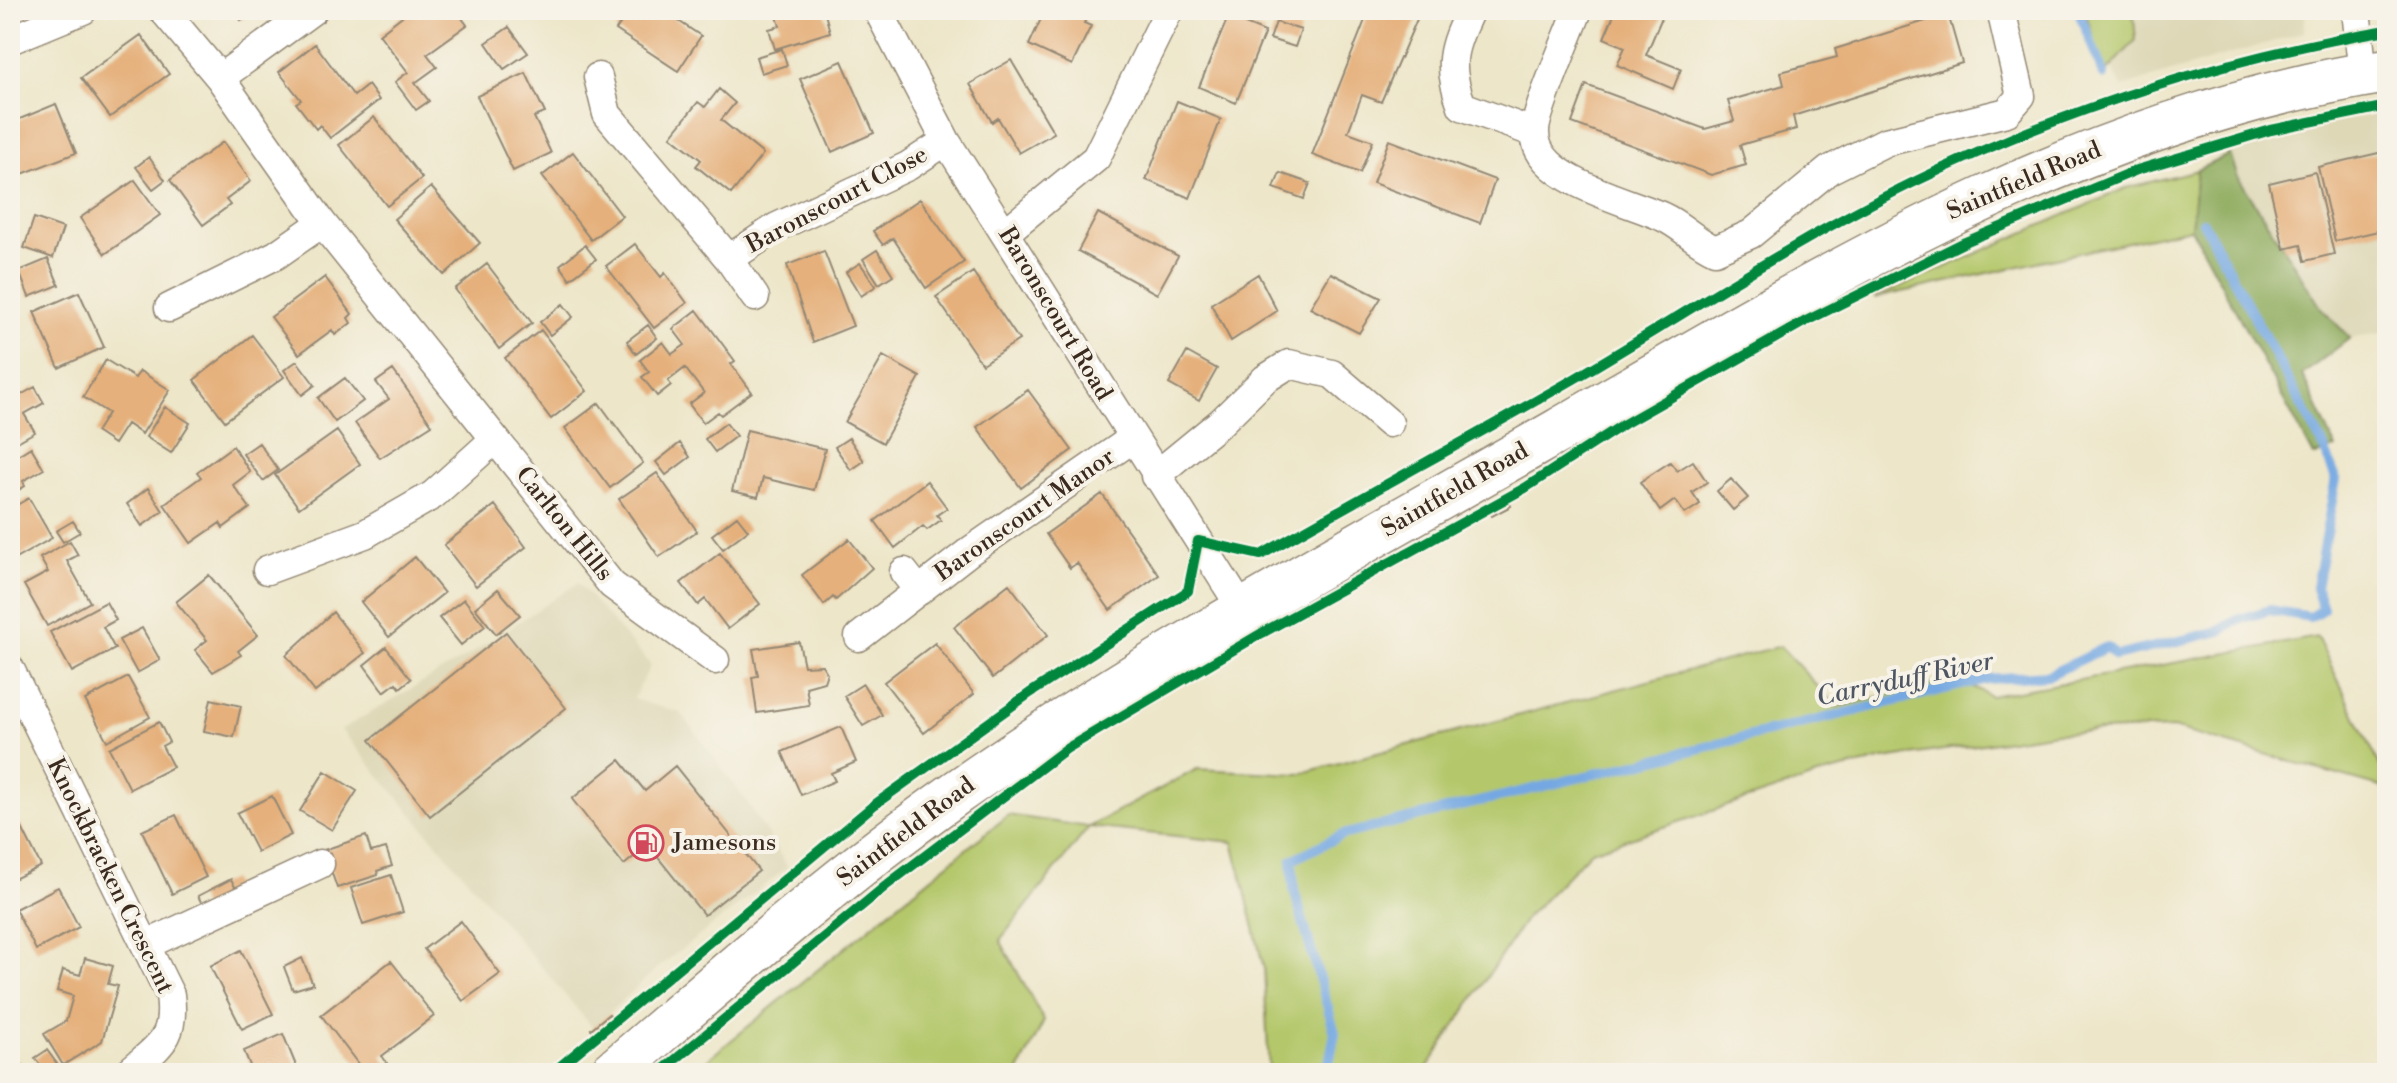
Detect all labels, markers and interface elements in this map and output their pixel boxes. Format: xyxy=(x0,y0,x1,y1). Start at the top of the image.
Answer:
street label: Saintfield Road xyxy=(1942,135,2106,227)
street label: Baronscourt Close xyxy=(740,140,933,261)
street label: Baronscourt Road xyxy=(991,221,1119,406)
street label: Saintfield Road xyxy=(1376,436,1534,544)
street label: Baronscourt Manor xyxy=(928,442,1121,589)
street label: Carlton Hills xyxy=(509,461,619,587)
water label: Carryduff River xyxy=(1814,644,1997,713)
street label: Knockbracken Crescent xyxy=(40,753,180,999)
street label: Saintfield Road xyxy=(831,770,981,894)
fuel station icon: Jamesons xyxy=(627,824,665,862)
place label: Jamesons xyxy=(671,828,776,858)

